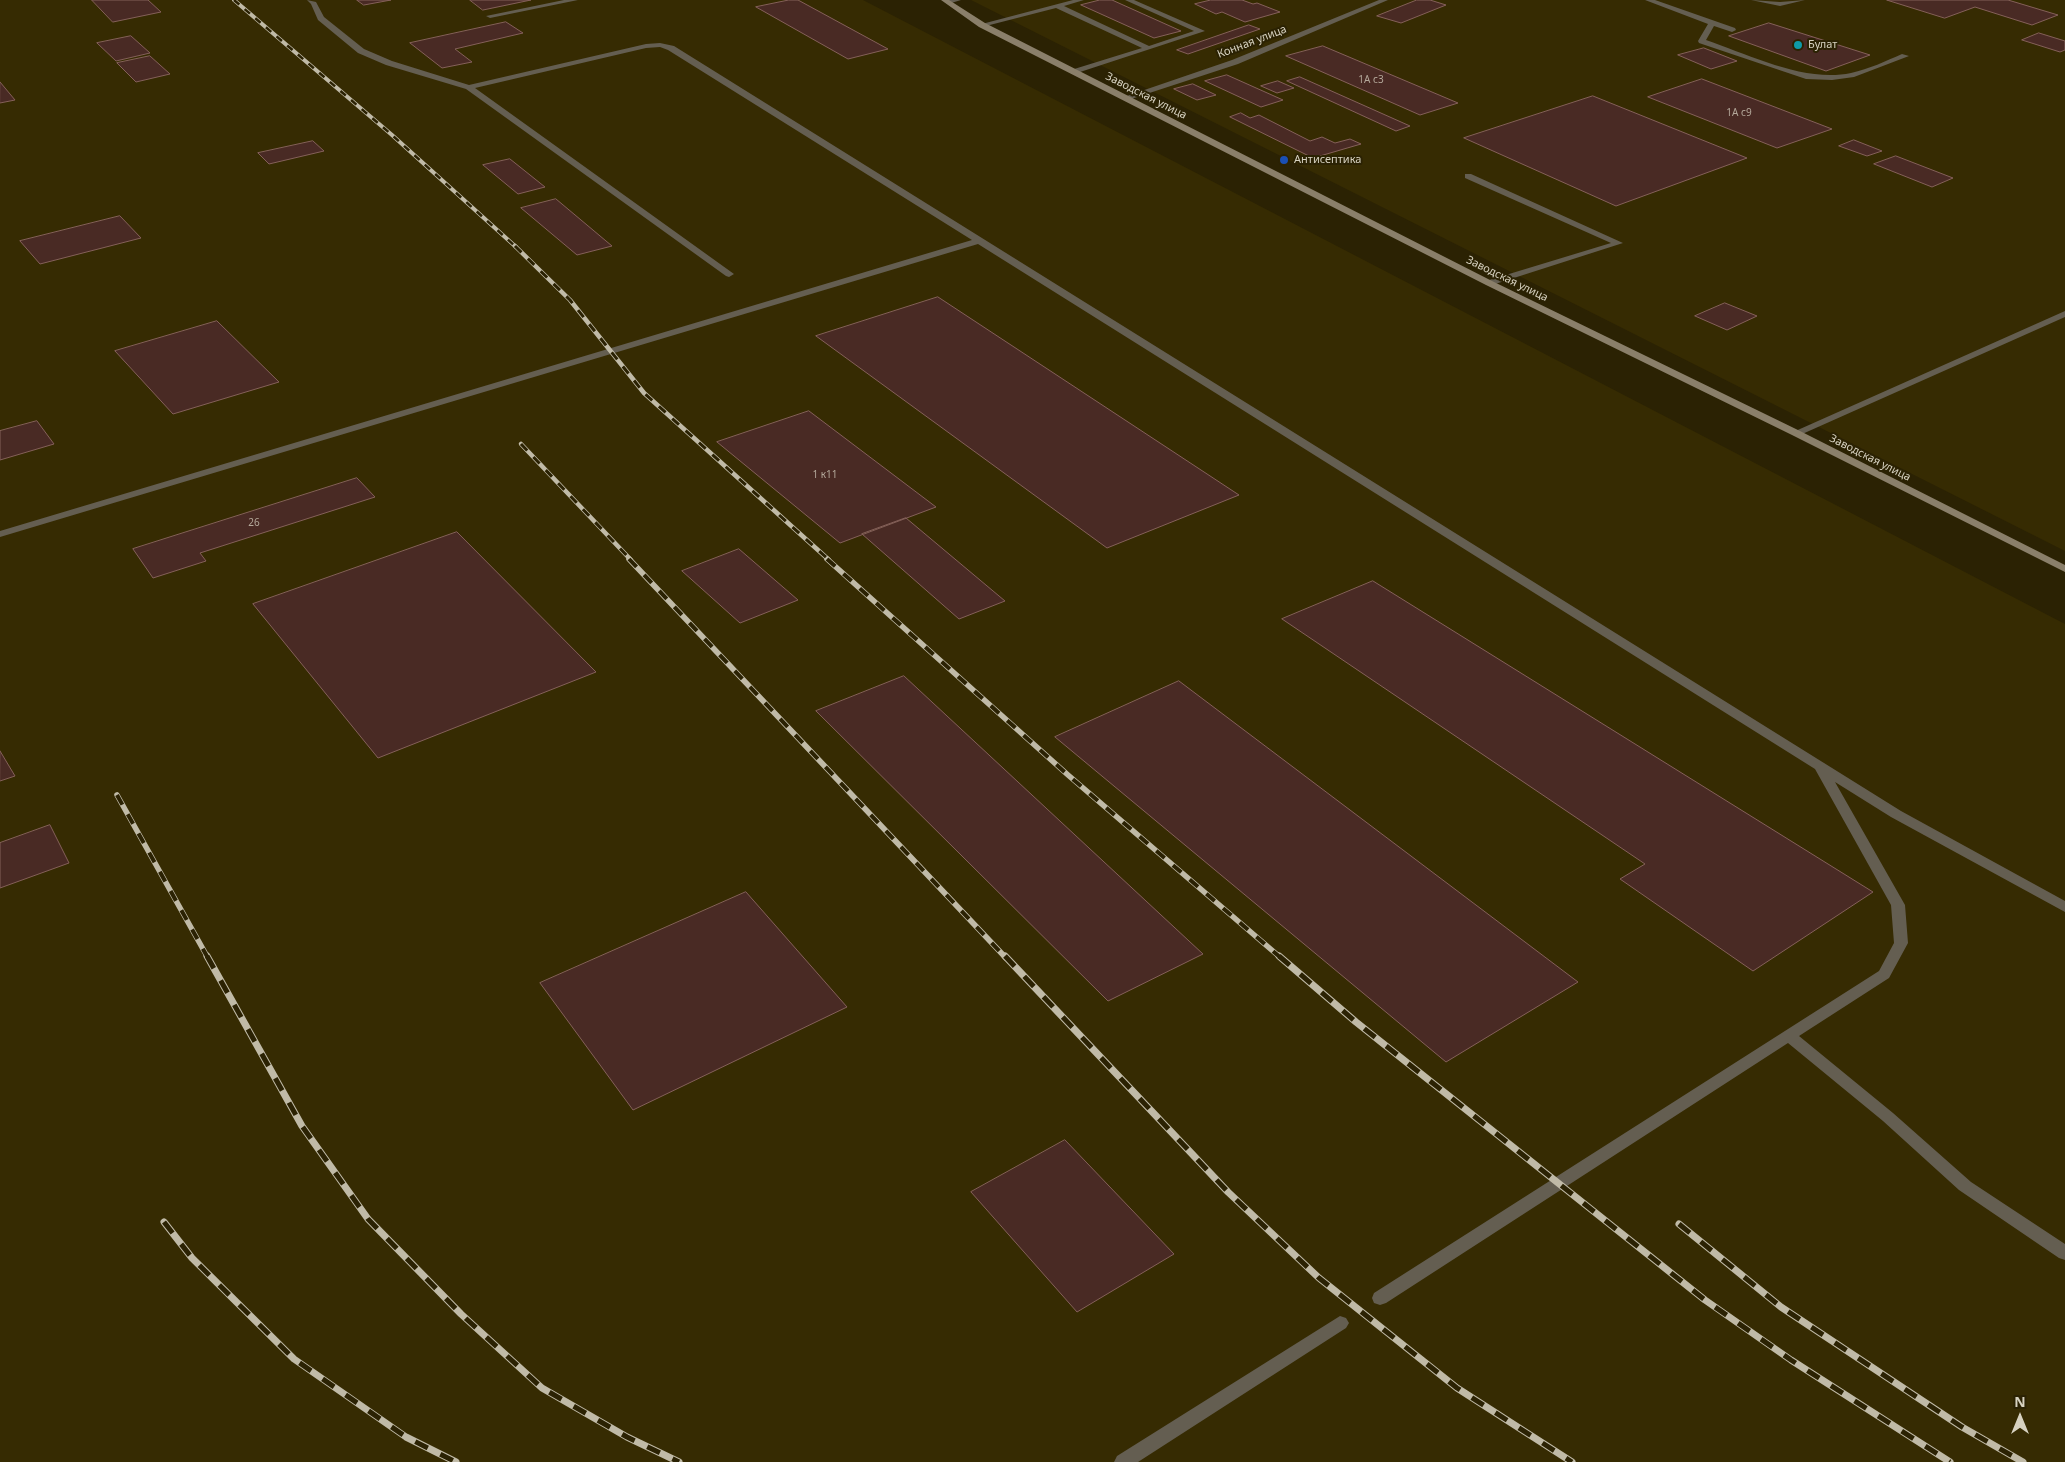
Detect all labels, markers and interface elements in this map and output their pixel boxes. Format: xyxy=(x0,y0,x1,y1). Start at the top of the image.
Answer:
street label: Конная улица xyxy=(1215,23,1289,61)
place label: Булат xyxy=(1808,38,1837,52)
marker: Булат xyxy=(1792,39,1804,51)
street label: Заводская улица xyxy=(1103,70,1189,122)
house number: 1А с3 xyxy=(1358,74,1384,86)
house number: 1А с9 xyxy=(1726,107,1752,119)
place label: Антисептика xyxy=(1294,153,1361,167)
marker: Антисептика xyxy=(1278,154,1290,166)
street label: Заводская улица xyxy=(1464,253,1550,305)
street label: Заводская улица xyxy=(1827,432,1913,484)
house number: 1 к11 xyxy=(812,469,838,481)
house number: 26 xyxy=(248,517,260,529)
north arrow xyxy=(1995,1392,2045,1442)
text: N xyxy=(2014,1392,2026,1411)

